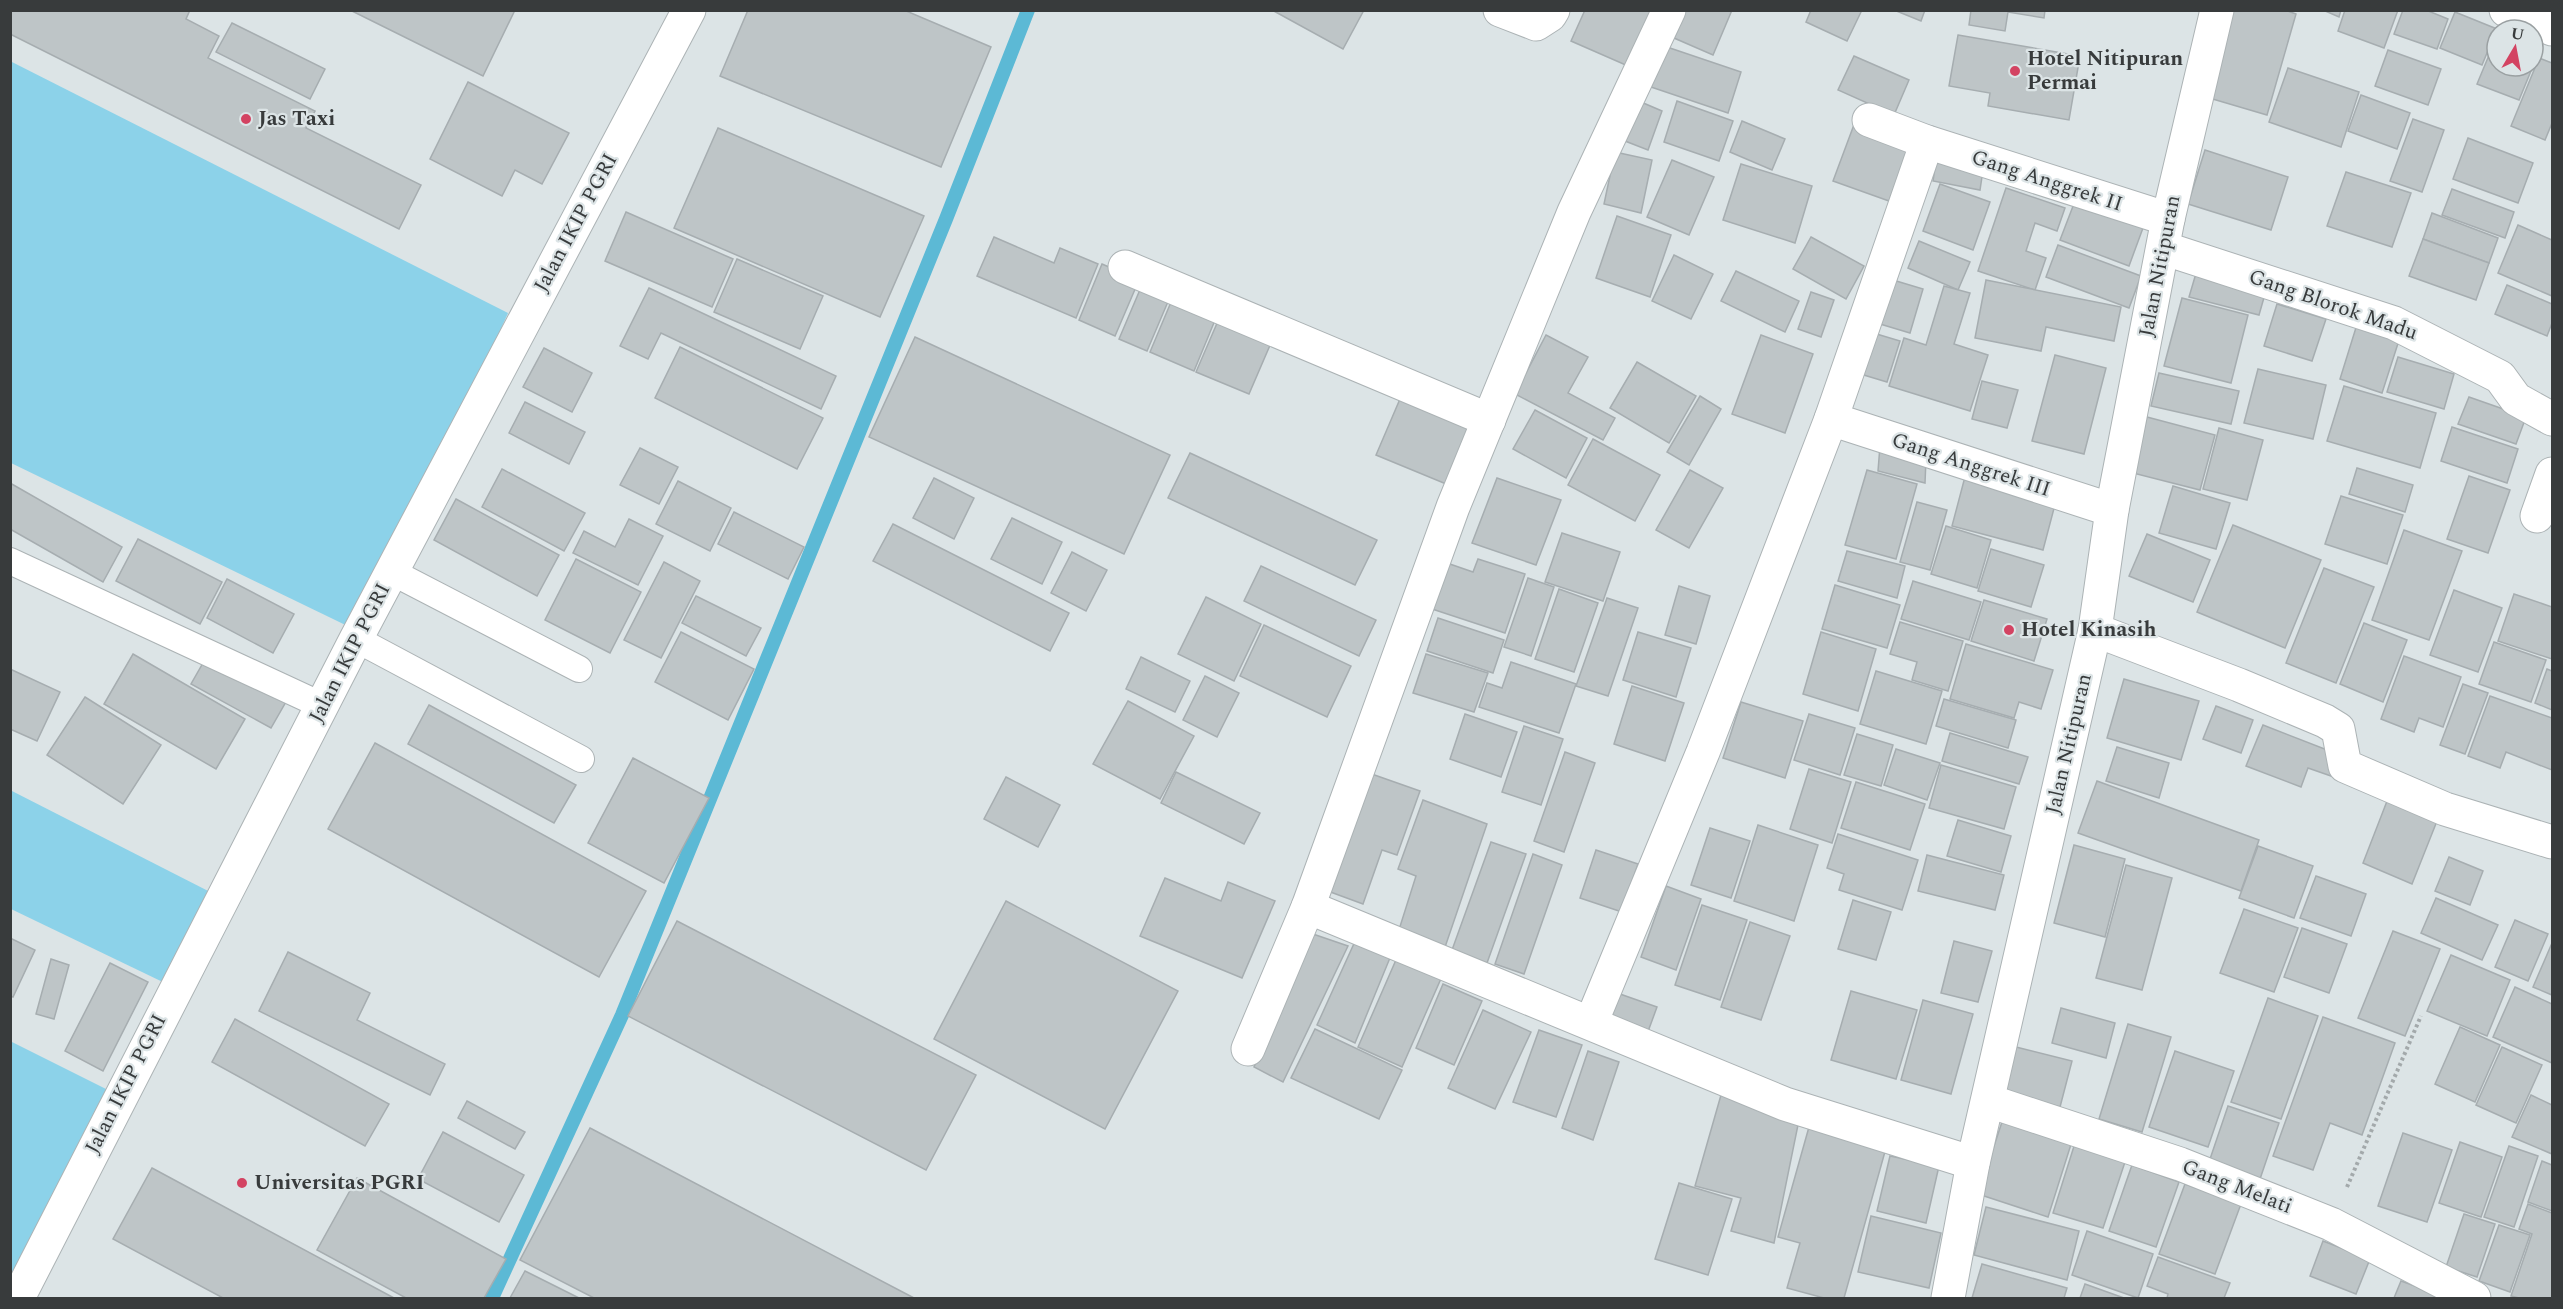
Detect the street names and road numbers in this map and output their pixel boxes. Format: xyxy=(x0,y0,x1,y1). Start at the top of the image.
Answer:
street label: Gang Anggrek II xyxy=(1967,141,2127,221)
street label: Jalan IKIP PGRI xyxy=(526,148,626,298)
street label: Jalan Nitipuran xyxy=(2131,192,2189,340)
street label: Gang Blorok Madu xyxy=(2244,261,2422,349)
street label: Gang Anggrek III xyxy=(1887,424,2055,506)
street label: Jalan IKIP PGRI xyxy=(301,577,399,729)
street label: Jalan Nitipuran xyxy=(2037,670,2101,818)
street label: Jalan IKIP PGRI xyxy=(77,1008,175,1160)
street label: Gang Melati xyxy=(2177,1151,2297,1223)

